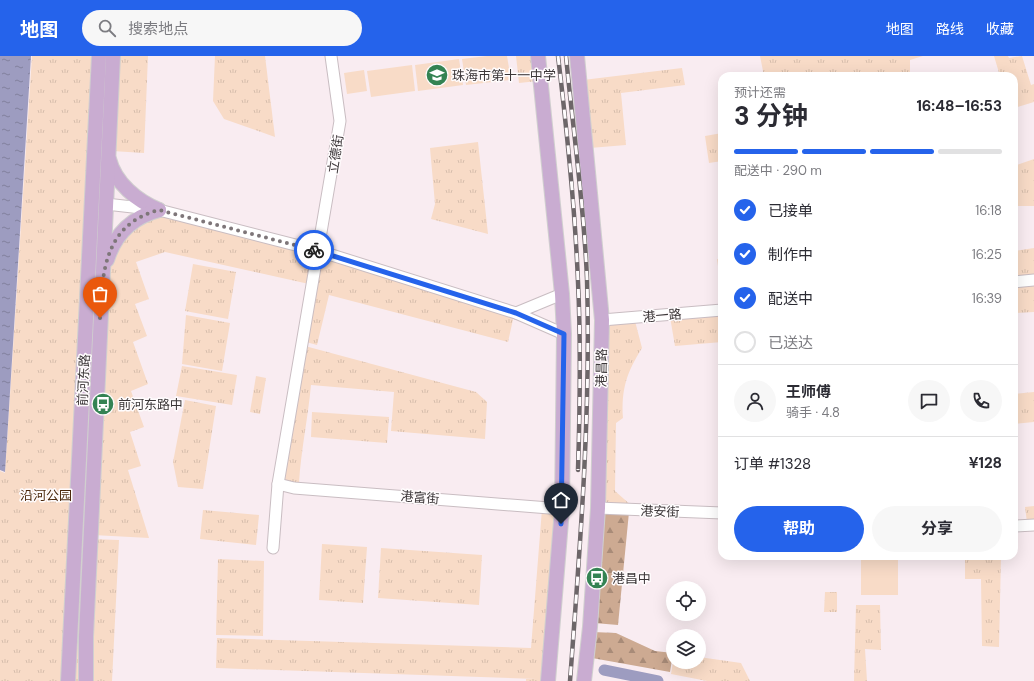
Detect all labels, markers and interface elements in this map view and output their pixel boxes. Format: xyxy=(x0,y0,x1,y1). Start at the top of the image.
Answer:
search box xyxy=(82,10,362,46)
text: 地图 xyxy=(20,17,58,42)
icon: search xyxy=(96,17,118,39)
text: 搜索地点 xyxy=(128,19,188,39)
text: 地图 xyxy=(886,20,914,38)
text: 路线 xyxy=(936,20,964,38)
text: 收藏 xyxy=(986,20,1014,38)
school or university icon: 珠海市第十一中学 xyxy=(424,62,450,88)
place label: 珠海市第十一中学 xyxy=(452,67,556,84)
text: 预计还需 xyxy=(734,84,786,101)
text: 16:48–16:53 xyxy=(916,96,1002,116)
text: 3 分钟 xyxy=(734,99,808,133)
street label: 立德街 xyxy=(324,133,347,175)
text: 配送中 · 290 m xyxy=(734,162,822,179)
icon: check xyxy=(734,199,756,221)
text: 已接单 xyxy=(768,201,813,221)
text: 16:18 xyxy=(975,202,1002,219)
courier xyxy=(294,230,334,270)
icon: bike xyxy=(303,239,325,261)
icon: check xyxy=(734,243,756,265)
text: 制作中 xyxy=(768,245,813,265)
text: 16:25 xyxy=(972,246,1002,263)
pin xyxy=(83,277,117,318)
icon: bag xyxy=(89,283,111,305)
icon: check xyxy=(734,287,756,309)
text: 配送中 xyxy=(768,289,813,309)
text: 16:39 xyxy=(972,290,1002,307)
street label: 港一路 xyxy=(642,305,682,326)
text: 已送达 xyxy=(768,333,813,353)
street label: 港昌路 xyxy=(593,348,610,388)
street label: 前河东路 xyxy=(74,354,93,406)
button: person xyxy=(734,380,776,422)
button: chat xyxy=(908,380,950,422)
button: phone xyxy=(960,380,1002,422)
text: 王师傅 xyxy=(786,382,831,402)
bus stop icon: 前河东路中 xyxy=(90,391,116,417)
place label: 前河东路中 xyxy=(118,396,183,413)
text: 骑手 · 4.8 xyxy=(786,404,840,421)
text: ¥128 xyxy=(969,453,1002,473)
text: 订单 #1328 xyxy=(734,454,811,474)
pin xyxy=(544,483,578,524)
park label: 沿河公园 xyxy=(20,487,72,504)
street label: 港富街 xyxy=(400,487,440,508)
icon: home xyxy=(550,489,572,511)
street label: 港安街 xyxy=(640,502,680,521)
button: 帮助 xyxy=(734,506,864,552)
button: 分享 xyxy=(872,506,1002,552)
bus stop icon: 港昌中 xyxy=(584,565,610,591)
place label: 港昌中 xyxy=(612,570,651,587)
map controls xyxy=(666,581,706,669)
button: locate xyxy=(666,581,706,621)
button: layers xyxy=(666,629,706,669)

